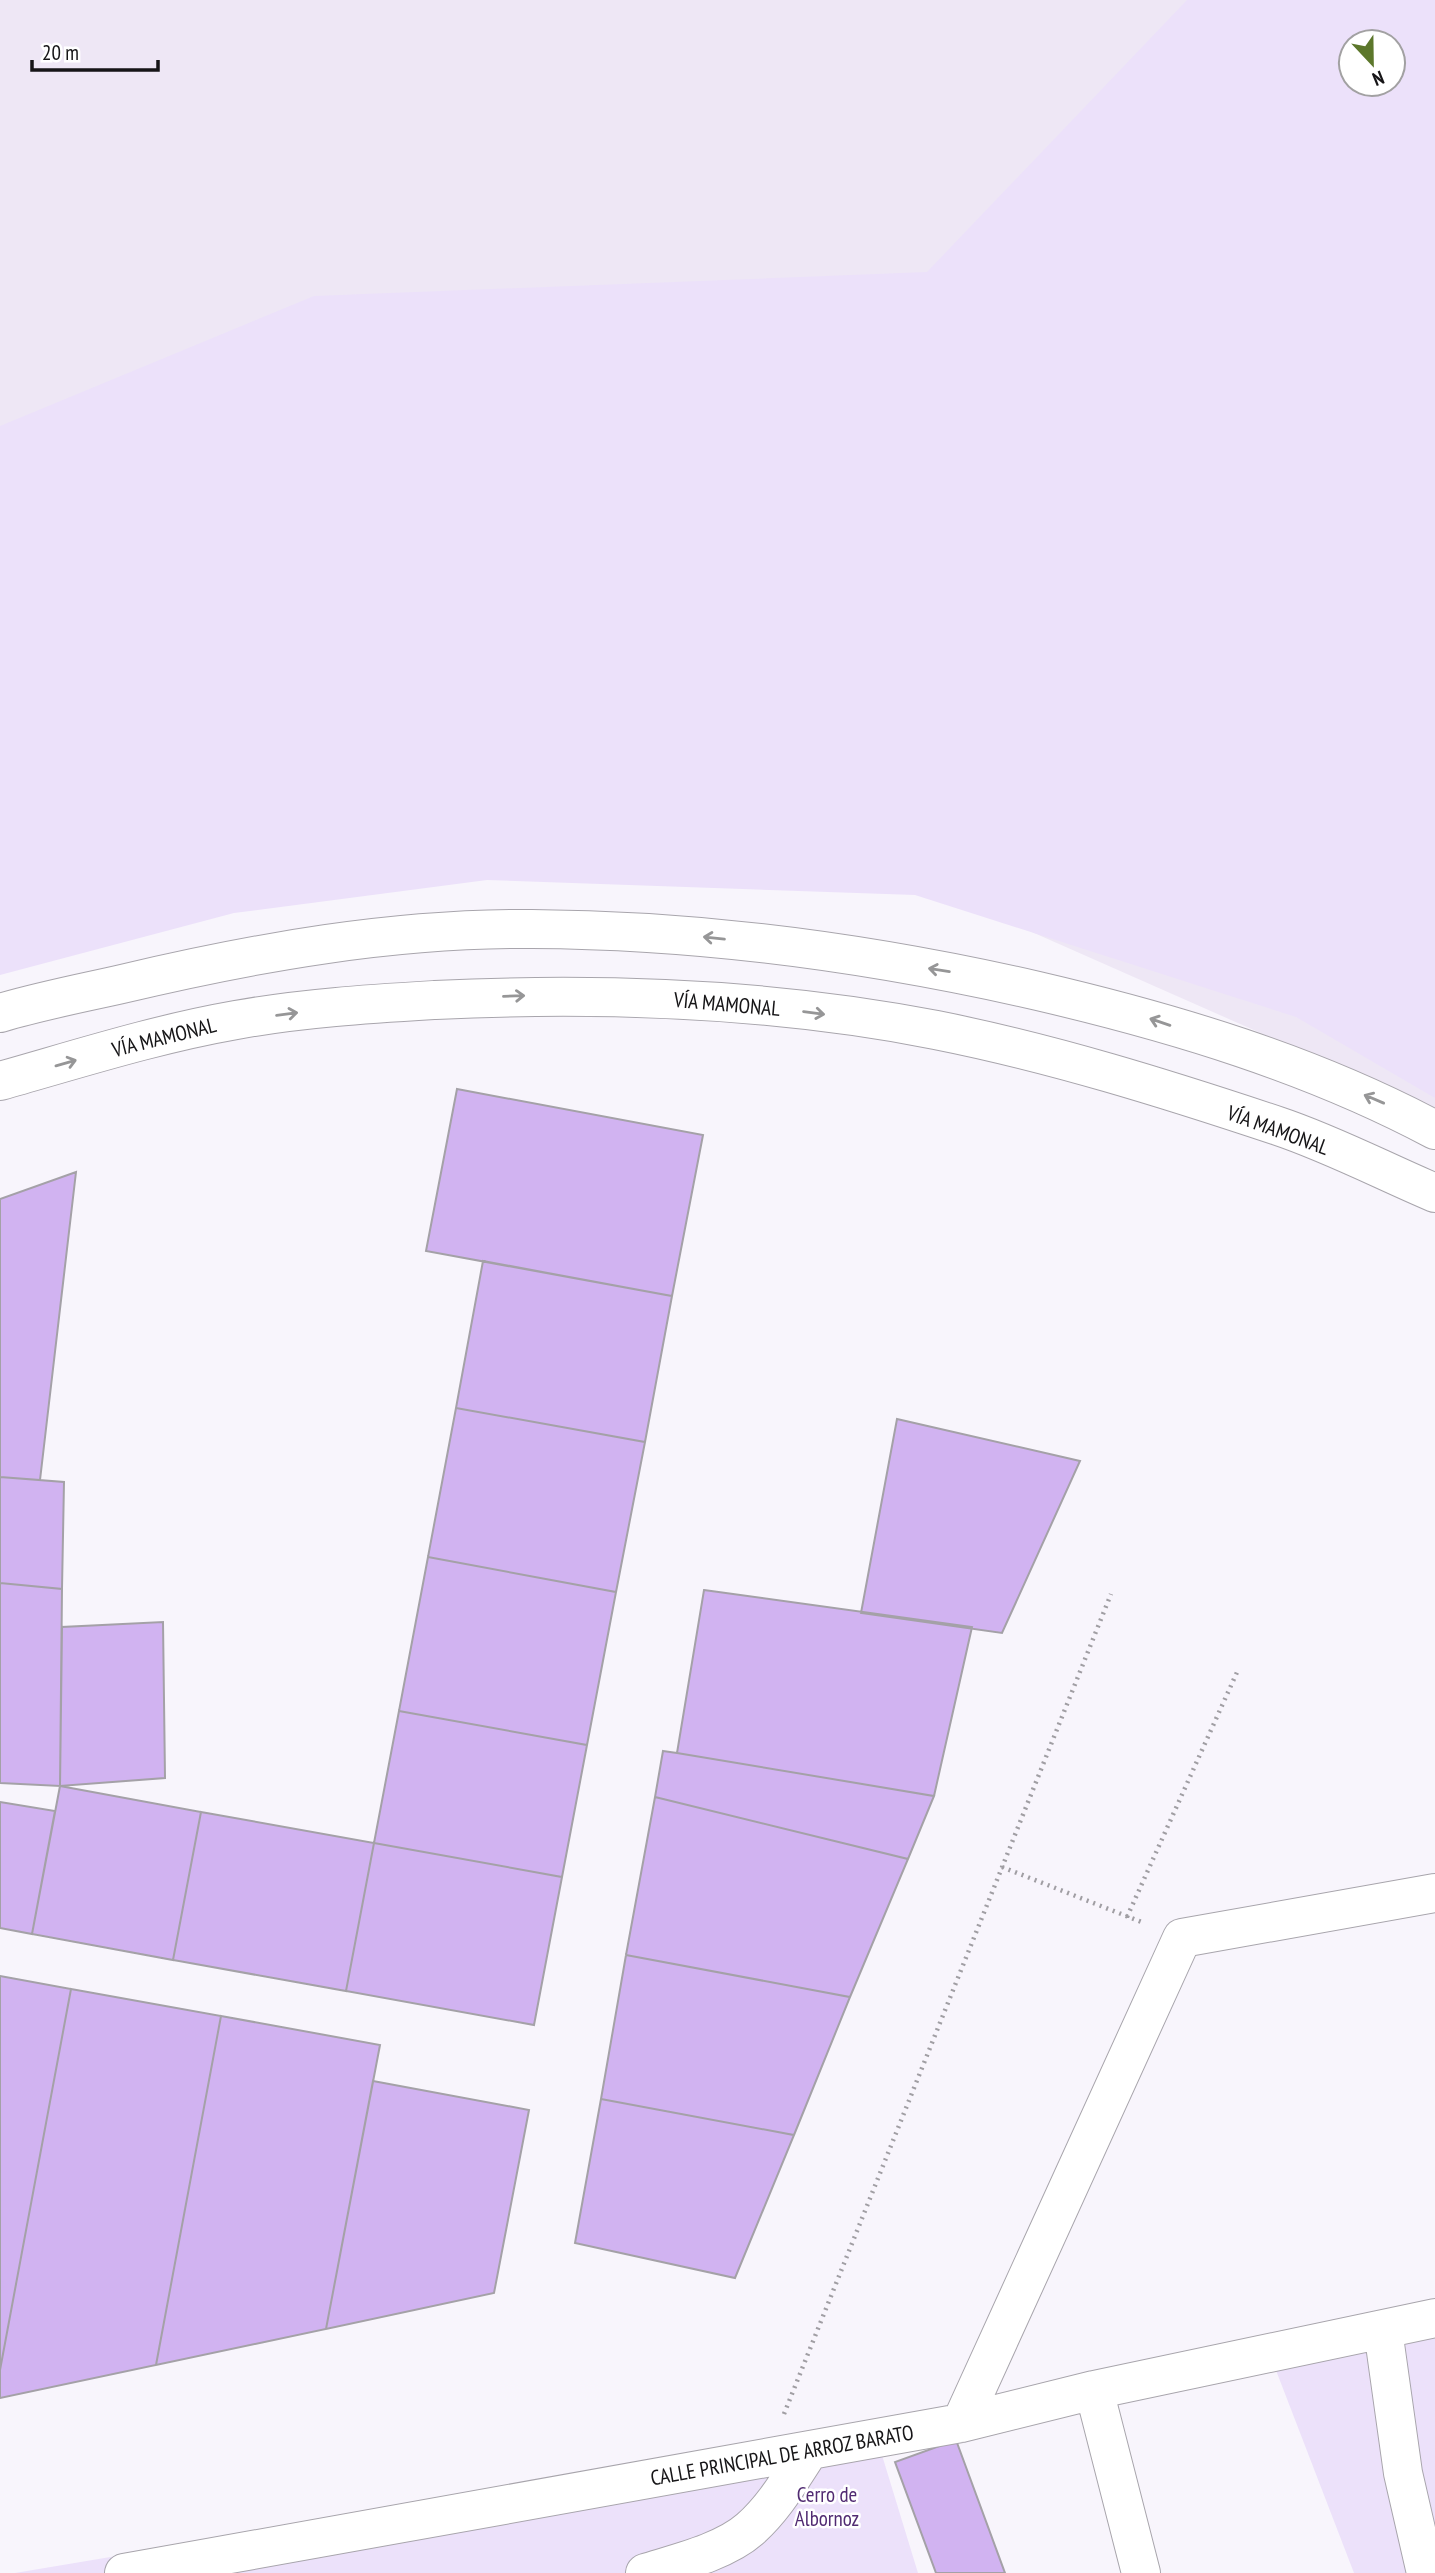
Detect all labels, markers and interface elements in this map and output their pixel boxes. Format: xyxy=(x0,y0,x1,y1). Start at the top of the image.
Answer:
scale bar xyxy=(32,28,158,72)
north arrow xyxy=(1337,28,1407,98)
text: 20 m xyxy=(42,39,79,66)
text: N xyxy=(1369,66,1388,92)
one-way arrow xyxy=(703,931,726,944)
one-way arrow xyxy=(928,963,951,976)
street label: VÍA MAMONAL xyxy=(672,986,781,1022)
one-way arrow xyxy=(502,990,525,1003)
one-way arrow xyxy=(276,1007,298,1020)
one-way arrow xyxy=(802,1007,825,1020)
street label: VÍA MAMONAL xyxy=(108,1011,219,1063)
one-way arrow xyxy=(1150,1015,1172,1027)
one-way arrow xyxy=(54,1055,76,1068)
one-way arrow xyxy=(1364,1092,1385,1105)
street label: VÍA MAMONAL xyxy=(1222,1099,1333,1161)
street label: CALLE PRINCIPAL DE ARROZ BARATO xyxy=(648,2419,916,2491)
park label: Cerro de Albornoz xyxy=(795,2481,859,2532)

